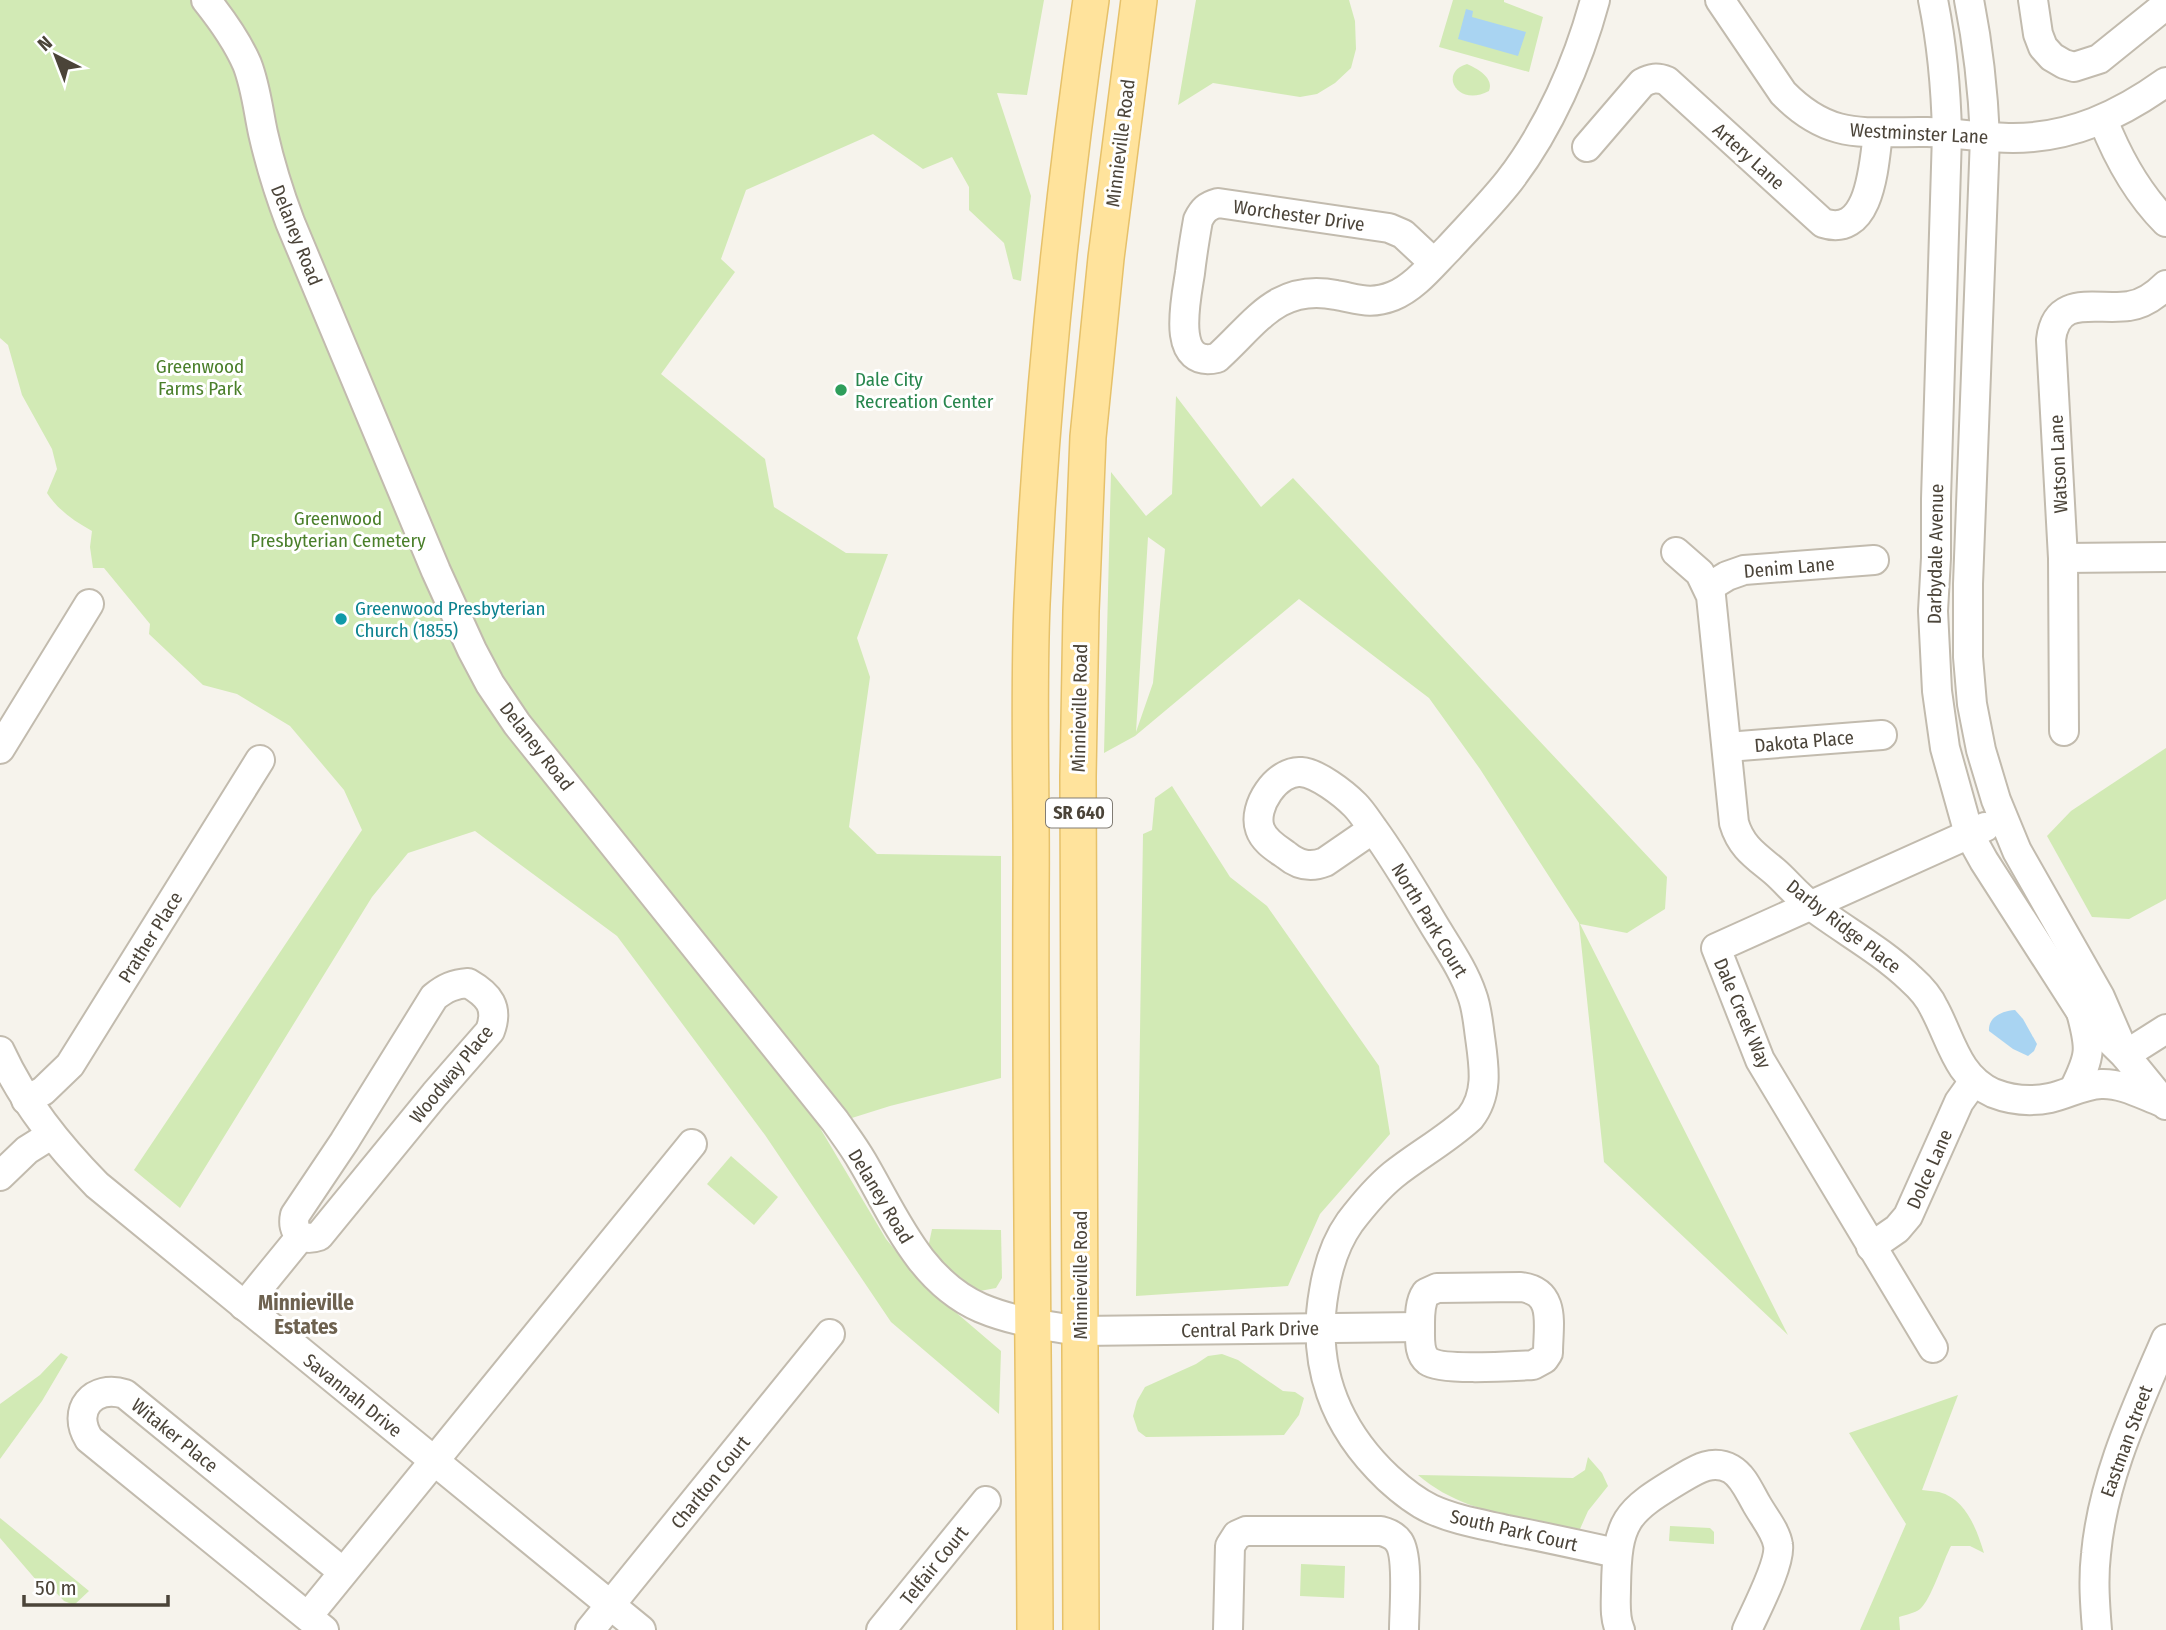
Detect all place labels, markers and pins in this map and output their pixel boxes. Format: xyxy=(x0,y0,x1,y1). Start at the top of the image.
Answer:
place label: Dale City Recreation Center xyxy=(855,368,994,413)
marker: Dale City Recreation Center xyxy=(833,382,849,398)
place label: Greenwood Presbyterian Church (1855) xyxy=(355,597,546,642)
marker: Greenwood Presbyterian Church (1855) xyxy=(333,611,349,627)

